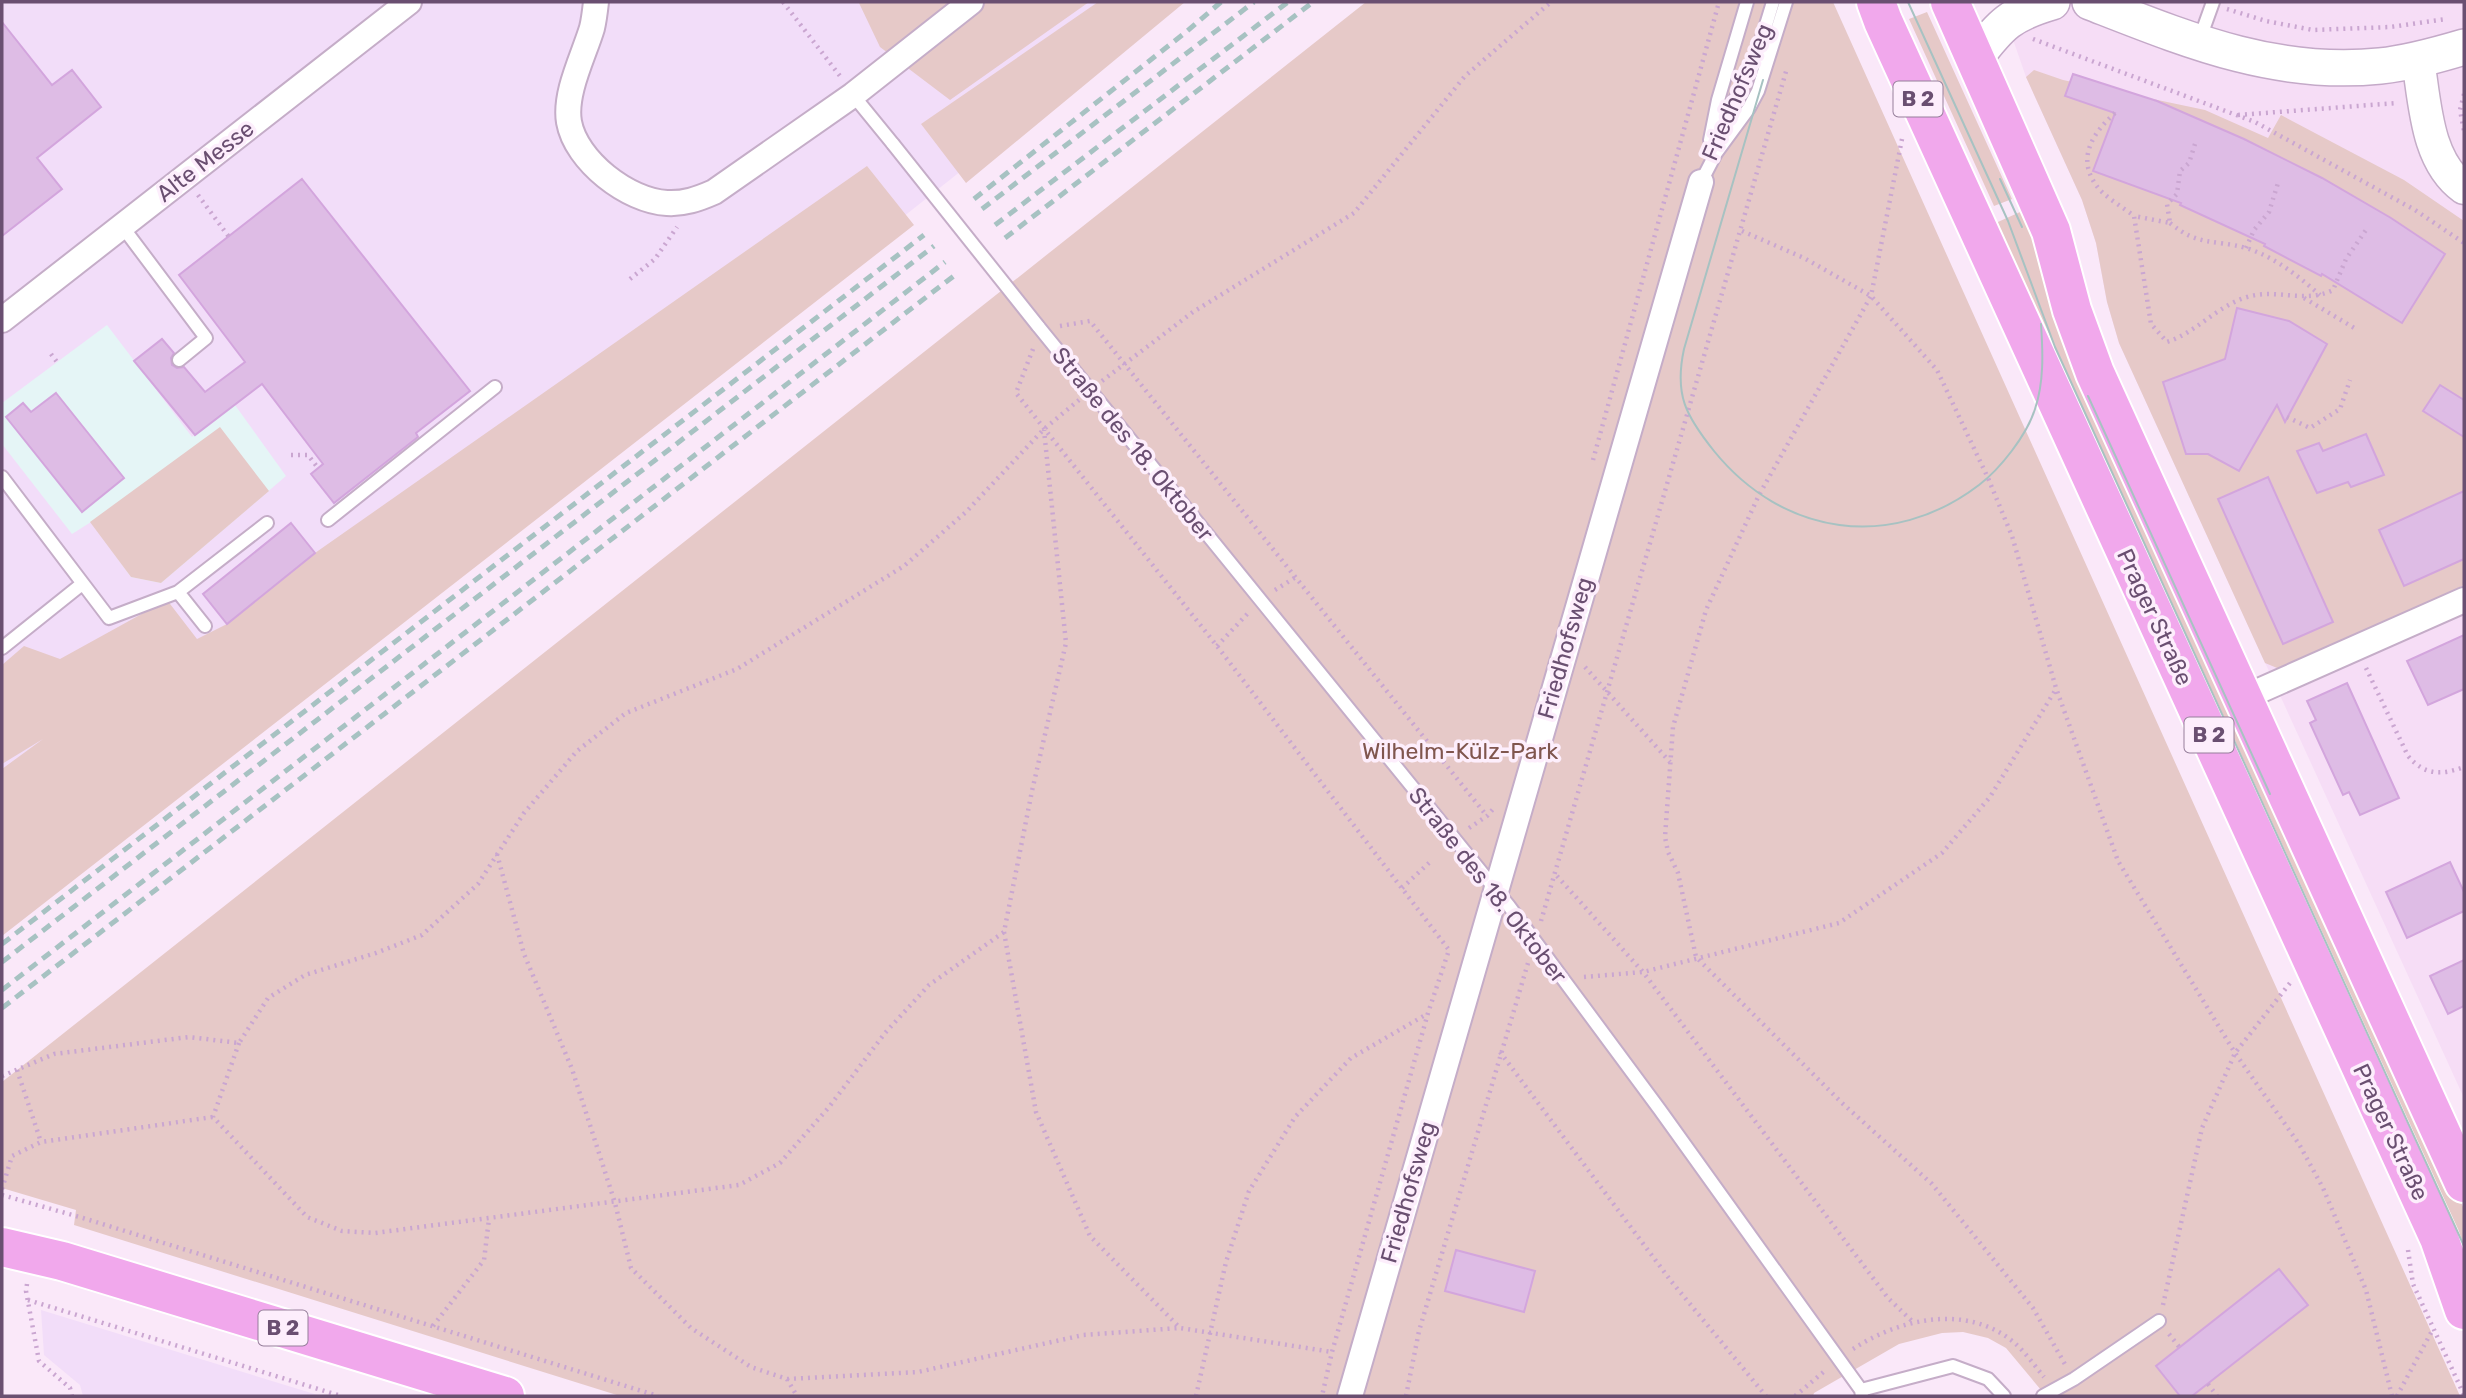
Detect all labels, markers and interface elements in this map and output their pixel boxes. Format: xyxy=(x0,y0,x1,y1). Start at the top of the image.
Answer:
street label: Friedhofsweg xyxy=(1696,19,1778,165)
road number: B 2 xyxy=(1894,82,1942,116)
street label: Alte Messe xyxy=(151,114,259,208)
street label: Straße des 18. Oktober xyxy=(1046,341,1220,547)
street label: Prager Straße xyxy=(2111,544,2199,690)
street label: Friedhofsweg xyxy=(1531,574,1599,722)
road number: B 2 xyxy=(2184,718,2234,752)
park label: Wilhelm-Külz-Park xyxy=(1362,737,1558,765)
street label: Straße des 18. Oktober xyxy=(1403,781,1573,989)
street label: Prager Straße xyxy=(2347,1059,2435,1205)
street label: Friedhofsweg xyxy=(1374,1118,1442,1266)
road number: B 2 xyxy=(258,1310,308,1346)

